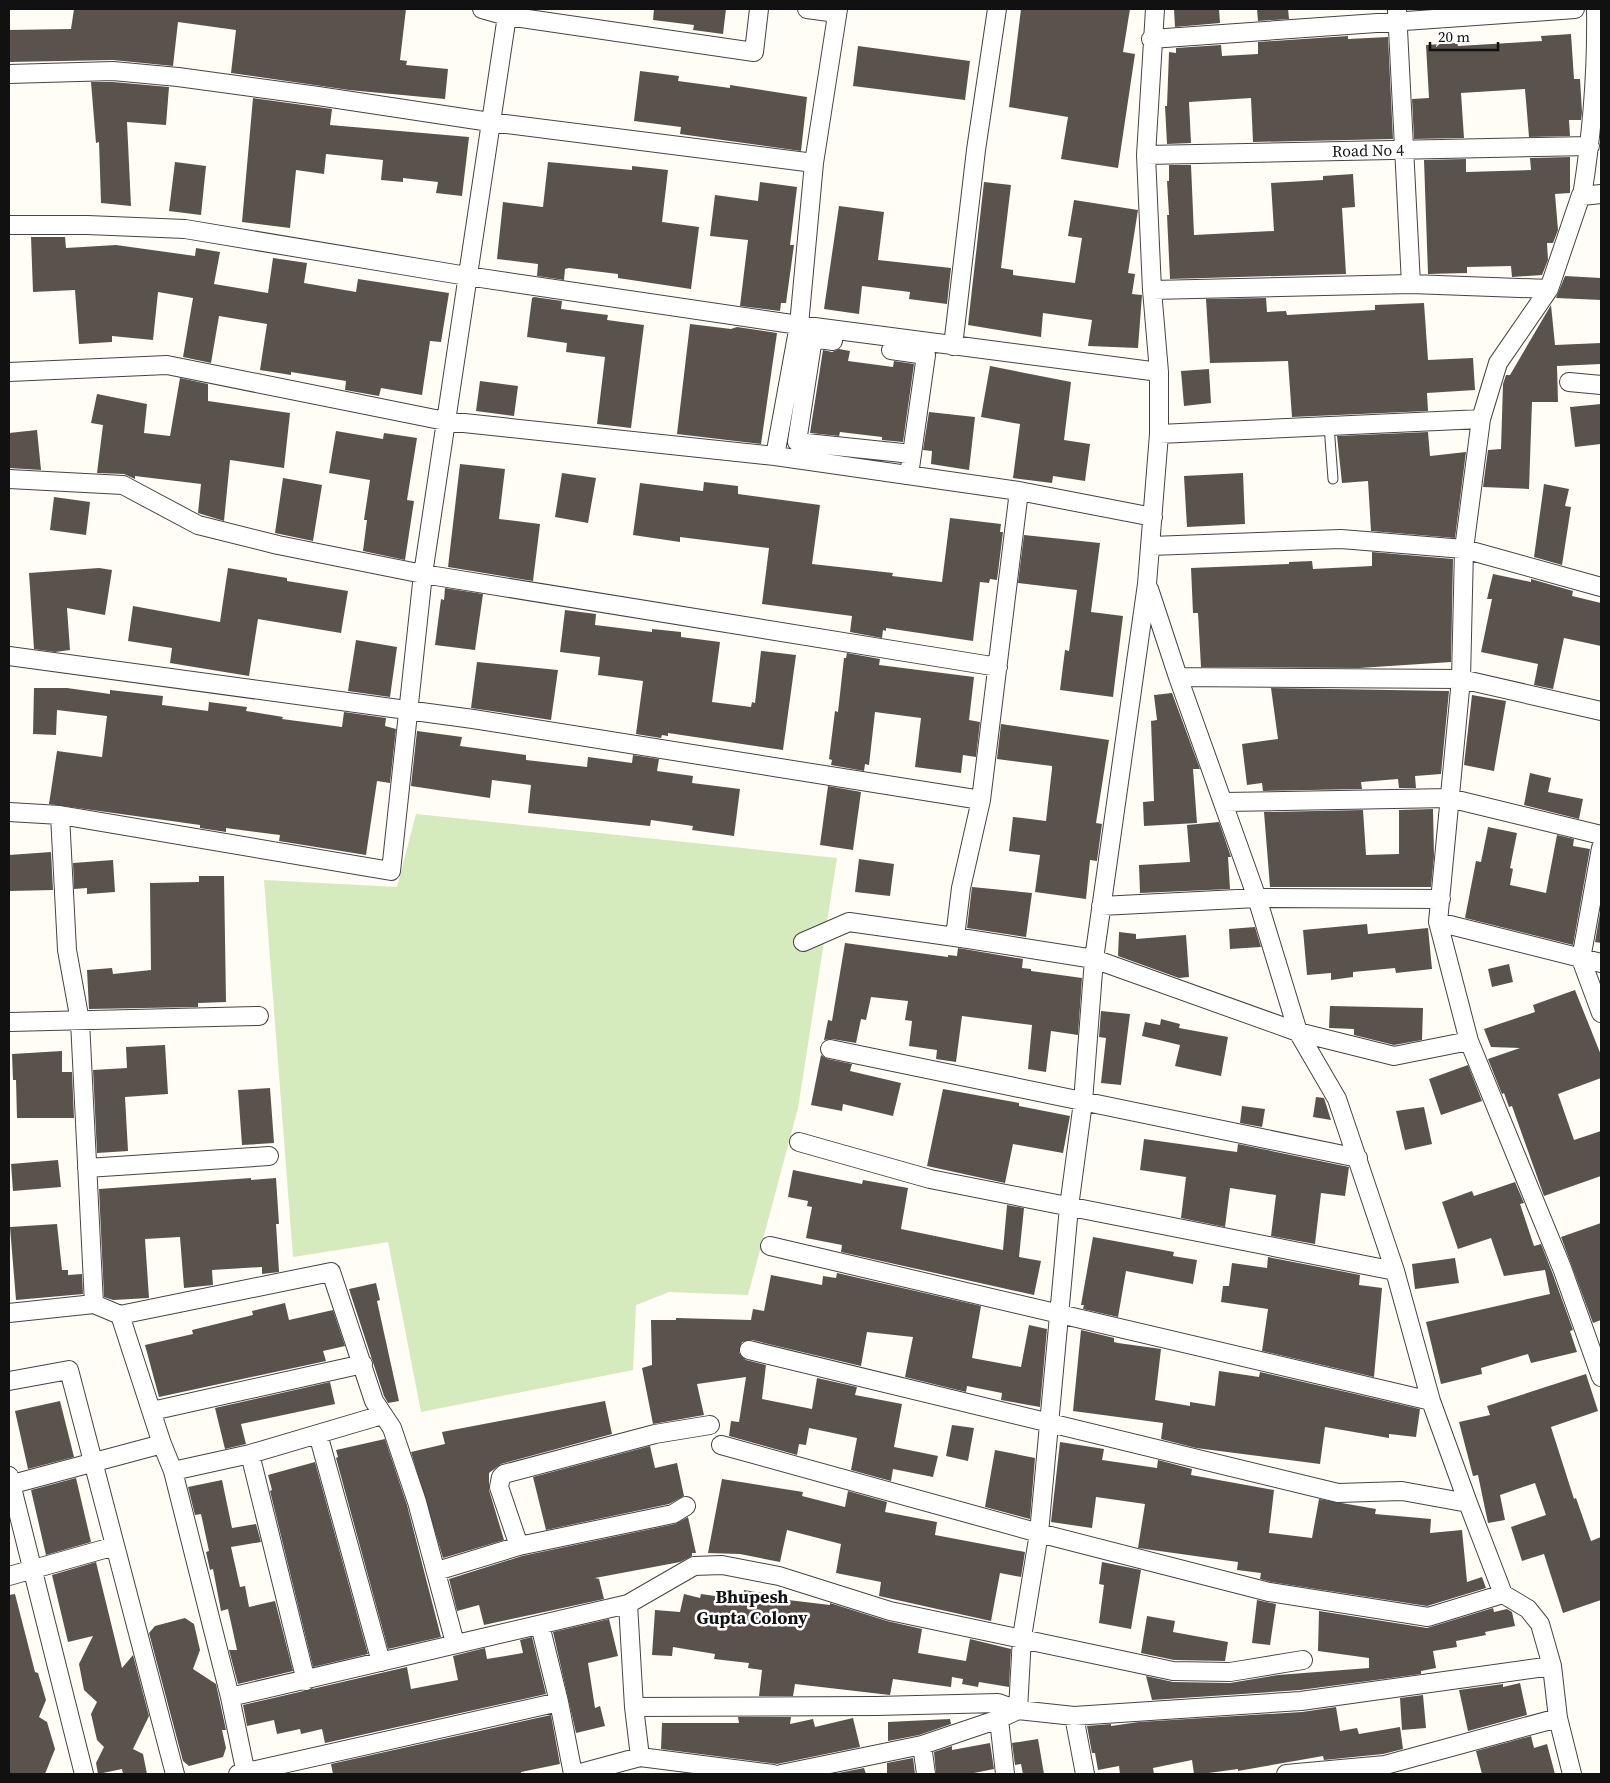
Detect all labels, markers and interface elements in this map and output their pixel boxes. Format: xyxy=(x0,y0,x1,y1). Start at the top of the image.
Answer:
scale bar xyxy=(1430,20,1498,52)
text: 20 m xyxy=(1438,26,1470,47)
street label: Road No 4 xyxy=(1332,138,1404,162)
district label: Bhupesh Gupta Colony xyxy=(696,1584,808,1630)

